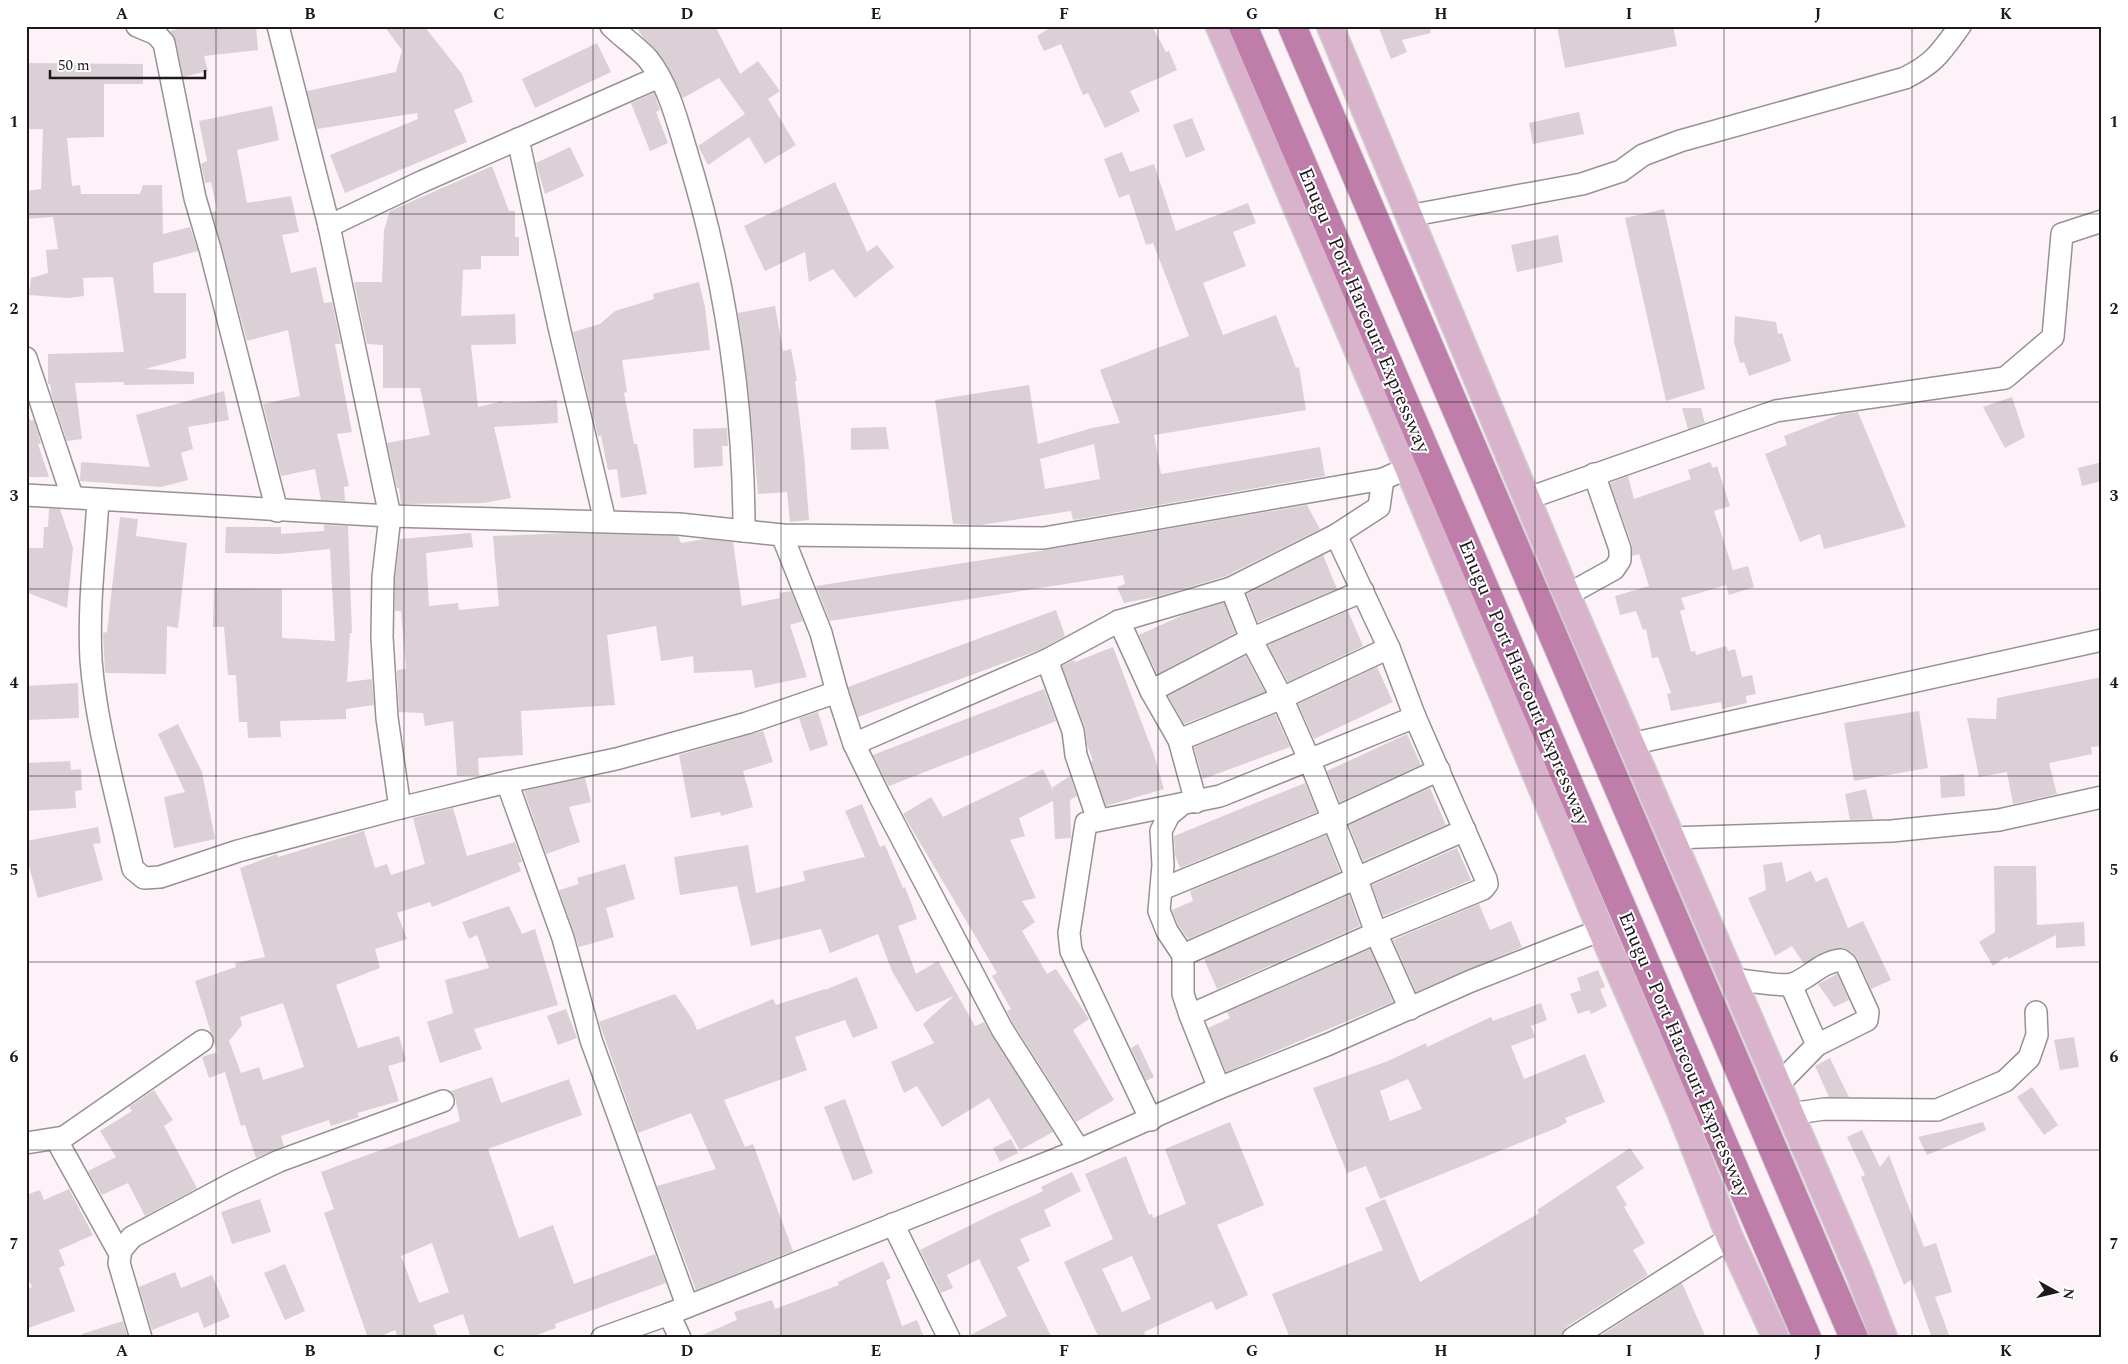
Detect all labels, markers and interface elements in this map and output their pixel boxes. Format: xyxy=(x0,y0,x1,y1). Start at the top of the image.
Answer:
text: A xyxy=(116,2,129,26)
text: B xyxy=(304,2,316,26)
text: C xyxy=(493,2,505,26)
text: D xyxy=(681,2,694,26)
text: E xyxy=(871,2,881,26)
text: F xyxy=(1059,2,1069,26)
text: G xyxy=(1246,2,1258,26)
text: H xyxy=(1434,2,1448,26)
text: I xyxy=(1626,2,1632,26)
text: J xyxy=(1815,2,1822,26)
text: K xyxy=(2000,2,2013,26)
scale bar xyxy=(50,48,205,80)
text: 50 m xyxy=(58,54,90,77)
text: 1 xyxy=(10,110,18,134)
text: 1 xyxy=(2110,110,2118,134)
street label: Enugu - Port Harcourt Expressway xyxy=(1290,163,1439,459)
text: 2 xyxy=(10,297,19,321)
text: 2 xyxy=(2110,297,2119,321)
text: 3 xyxy=(10,484,19,508)
text: 3 xyxy=(2110,484,2119,508)
street label: Enugu - Port Harcourt Expressway xyxy=(1450,535,1599,831)
text: 4 xyxy=(10,671,19,695)
text: 4 xyxy=(2110,671,2119,695)
text: 5 xyxy=(10,858,18,882)
text: 5 xyxy=(2110,858,2118,882)
street label: Enugu - Port Harcourt Expressway xyxy=(1610,907,1759,1203)
text: 6 xyxy=(10,1045,19,1069)
text: 6 xyxy=(2110,1045,2119,1069)
text: 7 xyxy=(10,1232,19,1256)
text: 7 xyxy=(2110,1232,2119,1256)
north arrow xyxy=(2030,1266,2080,1316)
text: N xyxy=(2057,1287,2080,1301)
text: A xyxy=(116,1339,129,1363)
text: B xyxy=(304,1339,316,1363)
text: C xyxy=(493,1339,505,1363)
text: D xyxy=(681,1339,694,1363)
text: E xyxy=(871,1339,881,1363)
text: F xyxy=(1059,1339,1069,1363)
text: G xyxy=(1246,1339,1258,1363)
text: H xyxy=(1434,1339,1448,1363)
text: I xyxy=(1626,1339,1632,1363)
text: J xyxy=(1815,1339,1822,1363)
text: K xyxy=(2000,1339,2013,1363)

